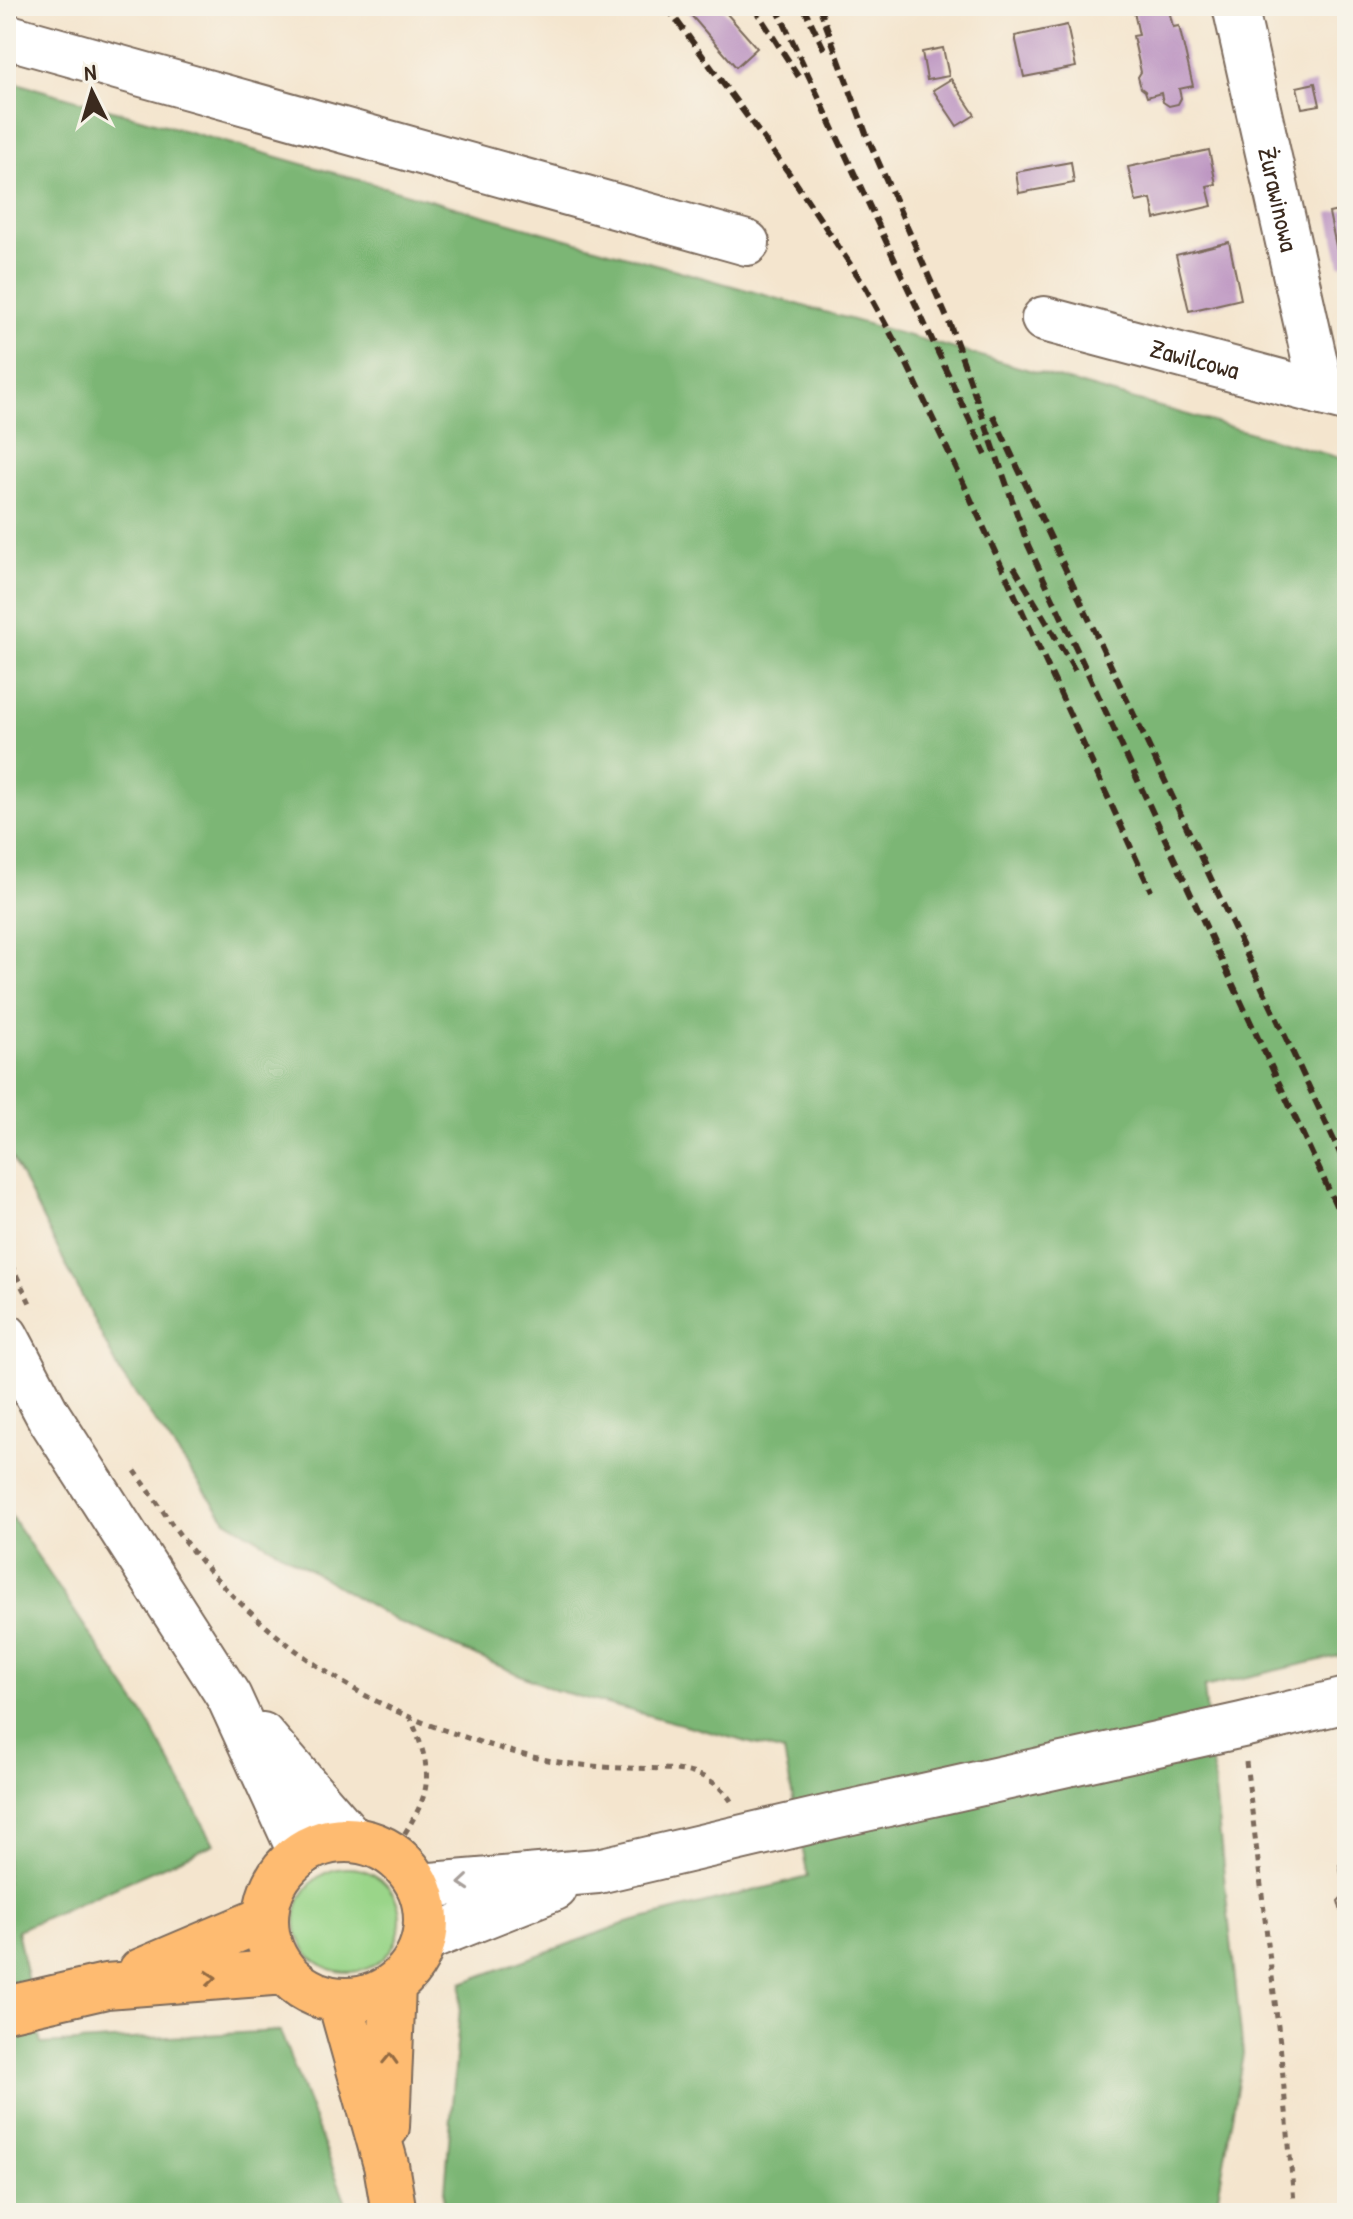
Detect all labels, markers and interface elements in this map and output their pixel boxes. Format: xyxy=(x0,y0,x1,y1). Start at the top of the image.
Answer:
north arrow xyxy=(52,52,132,132)
text: N xyxy=(83,57,98,88)
street label: Żurawinowa xyxy=(1250,143,1308,255)
street label: Zawilcowa xyxy=(1146,330,1243,387)
one-way arrow xyxy=(458,1874,471,1891)
one-way arrow xyxy=(205,1969,218,1986)
one-way arrow xyxy=(382,2052,399,2065)

